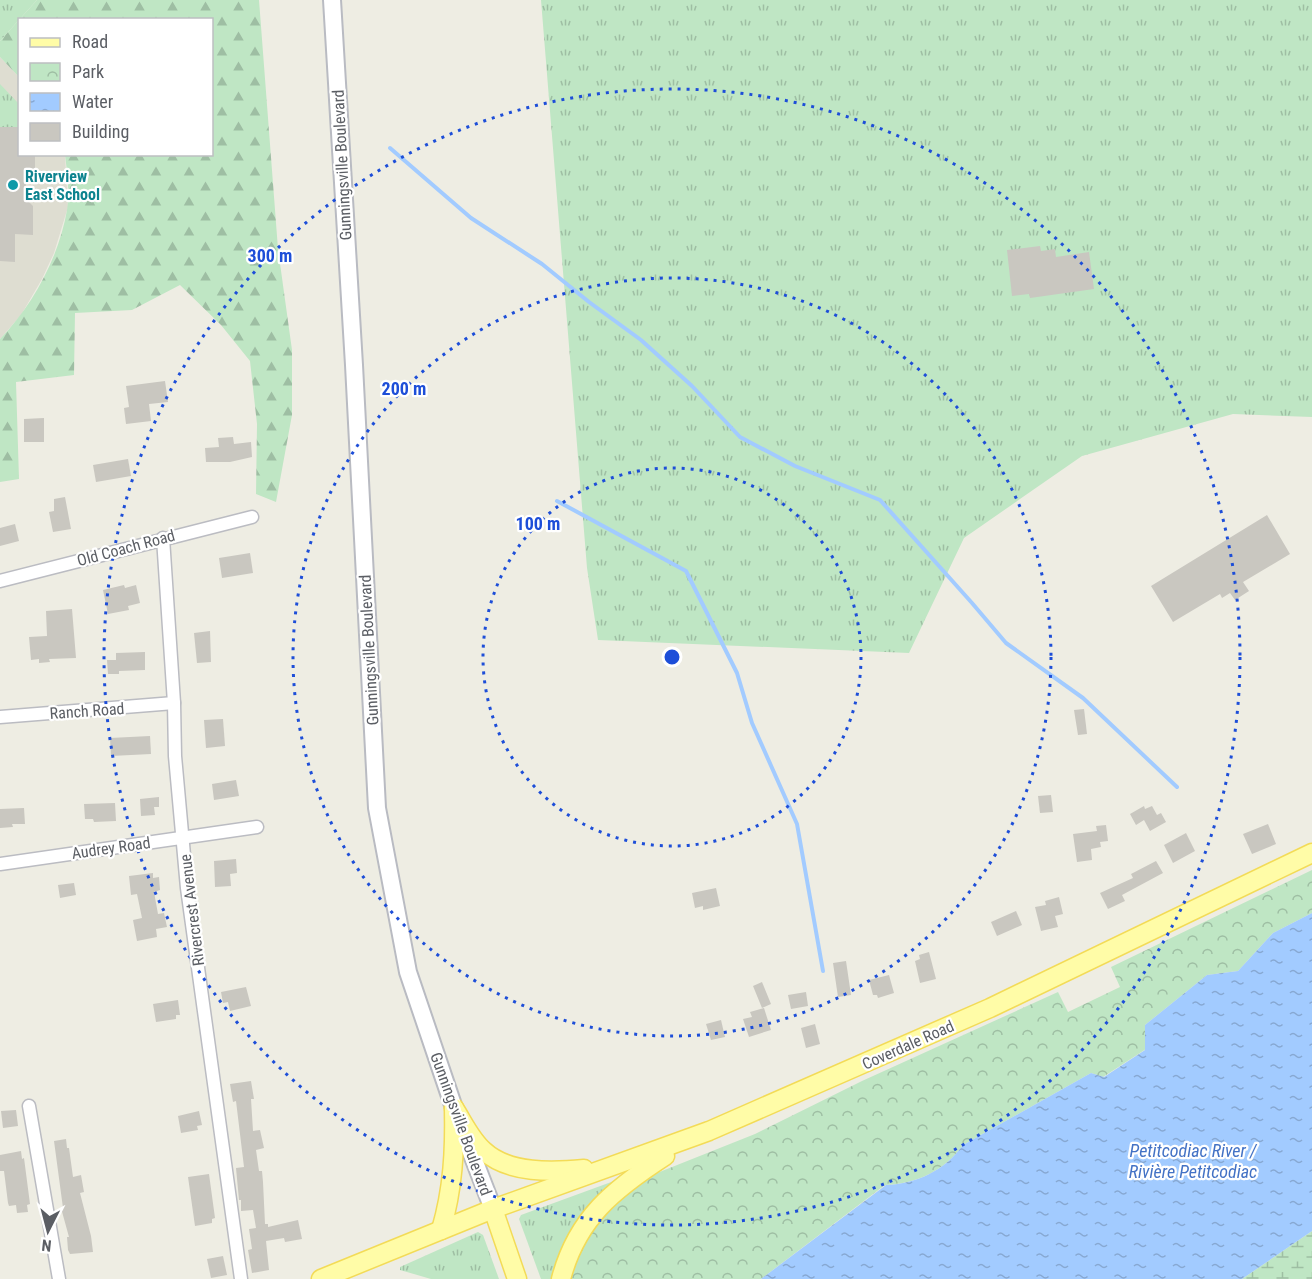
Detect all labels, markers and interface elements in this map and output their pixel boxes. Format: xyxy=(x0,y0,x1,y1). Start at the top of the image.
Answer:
legend xyxy=(18,18,213,156)
text: Road xyxy=(72,31,108,52)
text: Park xyxy=(72,61,104,82)
street label: Gunningsville Boulevard xyxy=(329,89,355,241)
text: Water xyxy=(72,91,114,112)
text: Building xyxy=(72,121,129,142)
place label: Riverview East School xyxy=(25,167,100,204)
marker: Riverview East School xyxy=(6,178,20,192)
text: 300 m xyxy=(248,245,292,266)
text: 200 m xyxy=(382,378,426,399)
text: 100 m xyxy=(516,513,560,534)
street label: Old Coach Road xyxy=(75,526,177,570)
street label: Gunningsville Boulevard xyxy=(356,574,382,726)
centre of rings xyxy=(662,647,682,667)
street label: Ranch Road xyxy=(49,699,125,723)
street label: Audrey Road xyxy=(70,833,152,863)
street label: Rivercrest Avenue xyxy=(176,853,208,967)
street label: Coverdale Road xyxy=(859,1016,957,1074)
street label: Gunningsville Boulevard xyxy=(426,1050,496,1198)
water label: Petitcodiac River / Rivière Petitcodiac xyxy=(1129,1140,1258,1182)
north arrow xyxy=(18,1201,78,1261)
text: N xyxy=(41,1235,52,1255)

